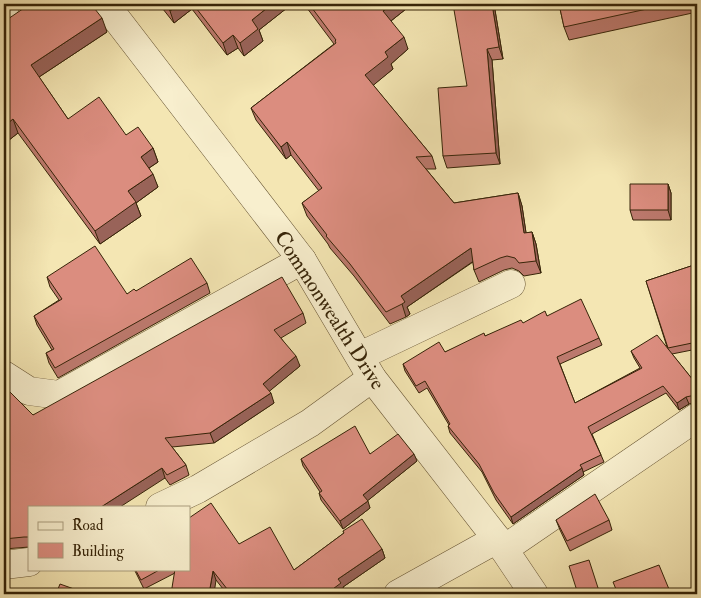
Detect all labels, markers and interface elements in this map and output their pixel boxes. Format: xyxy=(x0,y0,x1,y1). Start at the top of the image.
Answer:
street label: Commonwealth Drive xyxy=(268,226,391,395)
legend xyxy=(28,506,190,570)
text: Road xyxy=(72,516,104,535)
text: Building xyxy=(72,542,124,561)

